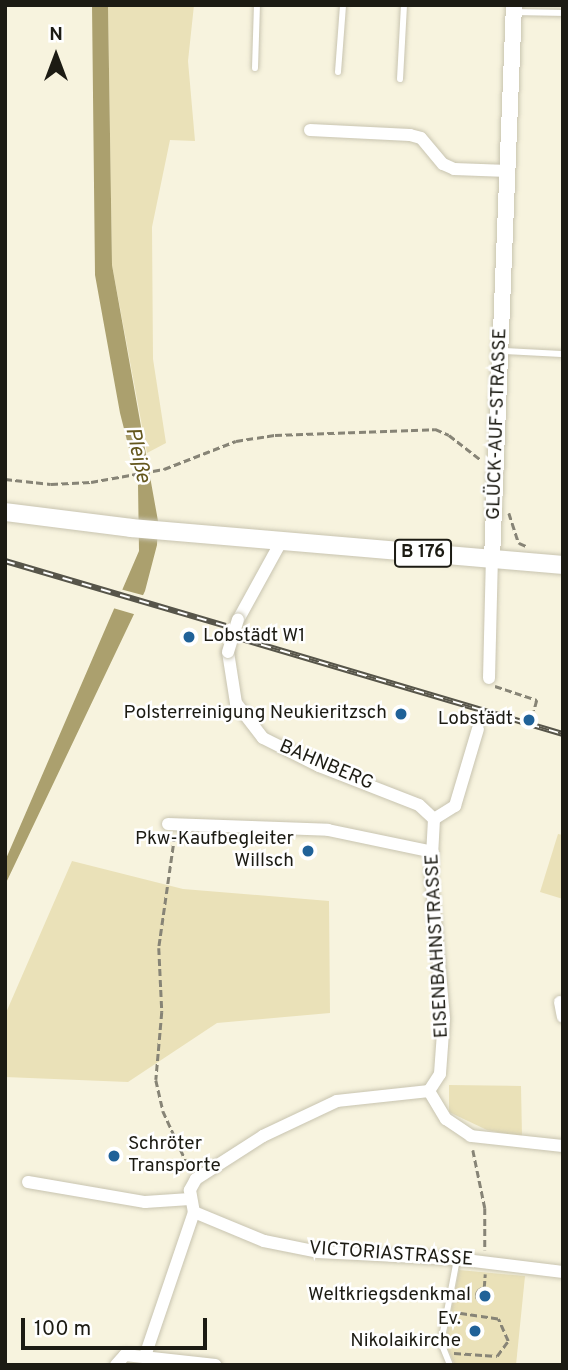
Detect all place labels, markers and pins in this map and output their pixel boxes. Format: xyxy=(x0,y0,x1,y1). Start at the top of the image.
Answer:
place label: Lobstädt W1 xyxy=(203,626,306,648)
marker: Lobstädt W1 xyxy=(181,629,197,645)
place label: Polsterreinigung Neukieritzsch xyxy=(124,703,387,725)
marker: Polsterreinigung Neukieritzsch xyxy=(393,706,409,722)
place label: Lobstädt xyxy=(438,709,513,731)
marker: Lobstädt xyxy=(519,710,539,730)
place label: Pkw-Kaufbegleiter Willsch xyxy=(135,829,294,873)
marker: Pkw-Kaufbegleiter Willsch xyxy=(300,843,316,859)
place label: Schröter Transporte xyxy=(128,1134,221,1178)
marker: Schröter Transporte xyxy=(106,1148,122,1164)
place label: Weltkriegsdenkmal xyxy=(308,1285,471,1307)
marker: Weltkriegsdenkmal xyxy=(477,1288,493,1304)
place label: Ev. Nikolaikirche xyxy=(350,1309,461,1353)
marker: Ev. Nikolaikirche xyxy=(467,1323,483,1339)

